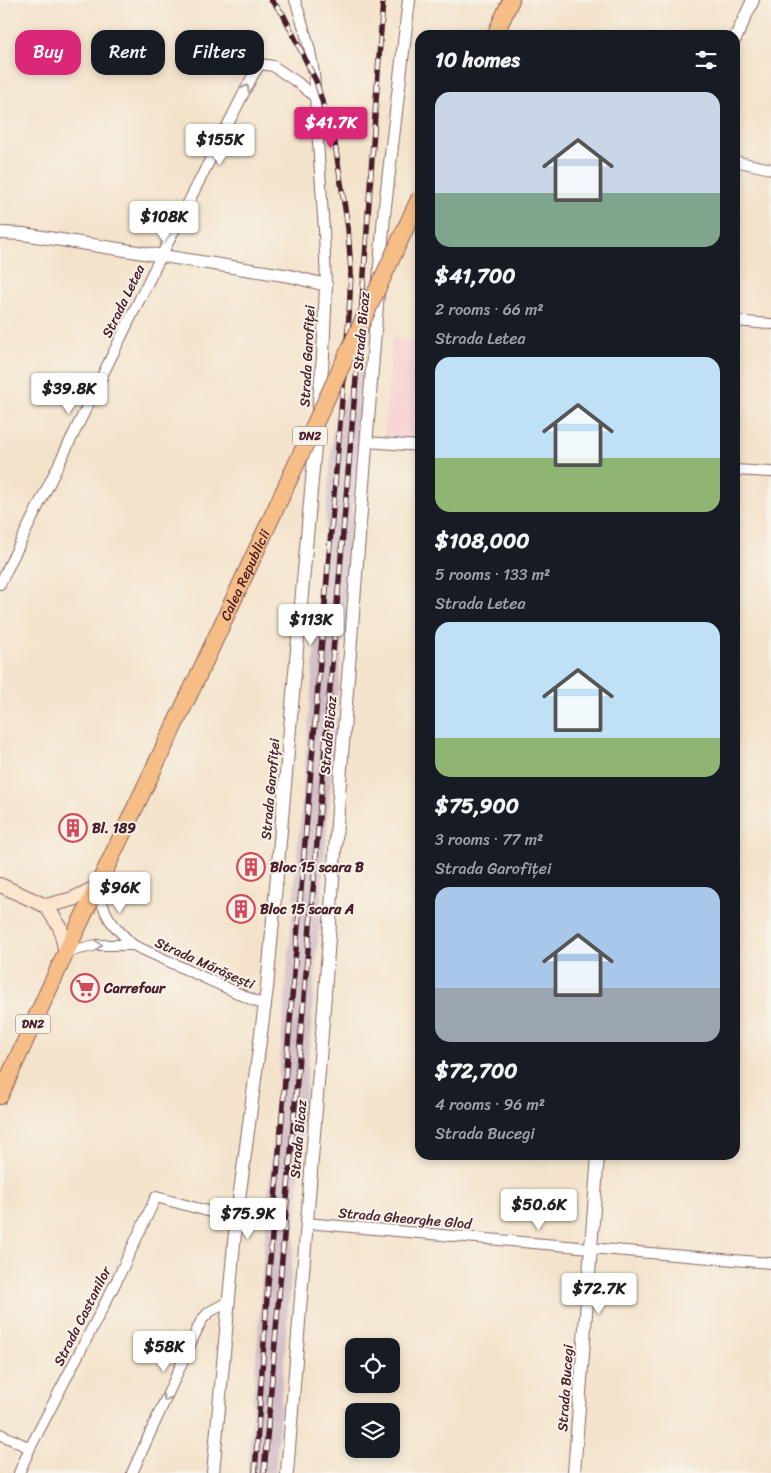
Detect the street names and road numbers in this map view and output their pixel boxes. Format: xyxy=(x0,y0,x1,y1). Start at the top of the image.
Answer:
street label: Strada Letea xyxy=(95,259,152,342)
street label: Strada Bicaz xyxy=(346,290,377,372)
street label: Strada Garofiței xyxy=(292,303,323,408)
road number: DN2 xyxy=(292,426,328,446)
street label: Calea Republicii xyxy=(213,524,278,625)
street label: Strada Bicaz xyxy=(313,694,344,776)
street label: Strada Garofiței xyxy=(254,736,287,841)
street label: Strada Mărășești xyxy=(151,930,260,997)
road number: DN2 xyxy=(15,1014,50,1034)
street label: Strada Bicaz xyxy=(283,1098,314,1180)
street label: Strada Gheorghe Glod xyxy=(337,1200,474,1237)
street label: Strada Castanilor xyxy=(47,1261,119,1371)
street label: Strada Bucegi xyxy=(550,1343,581,1432)

